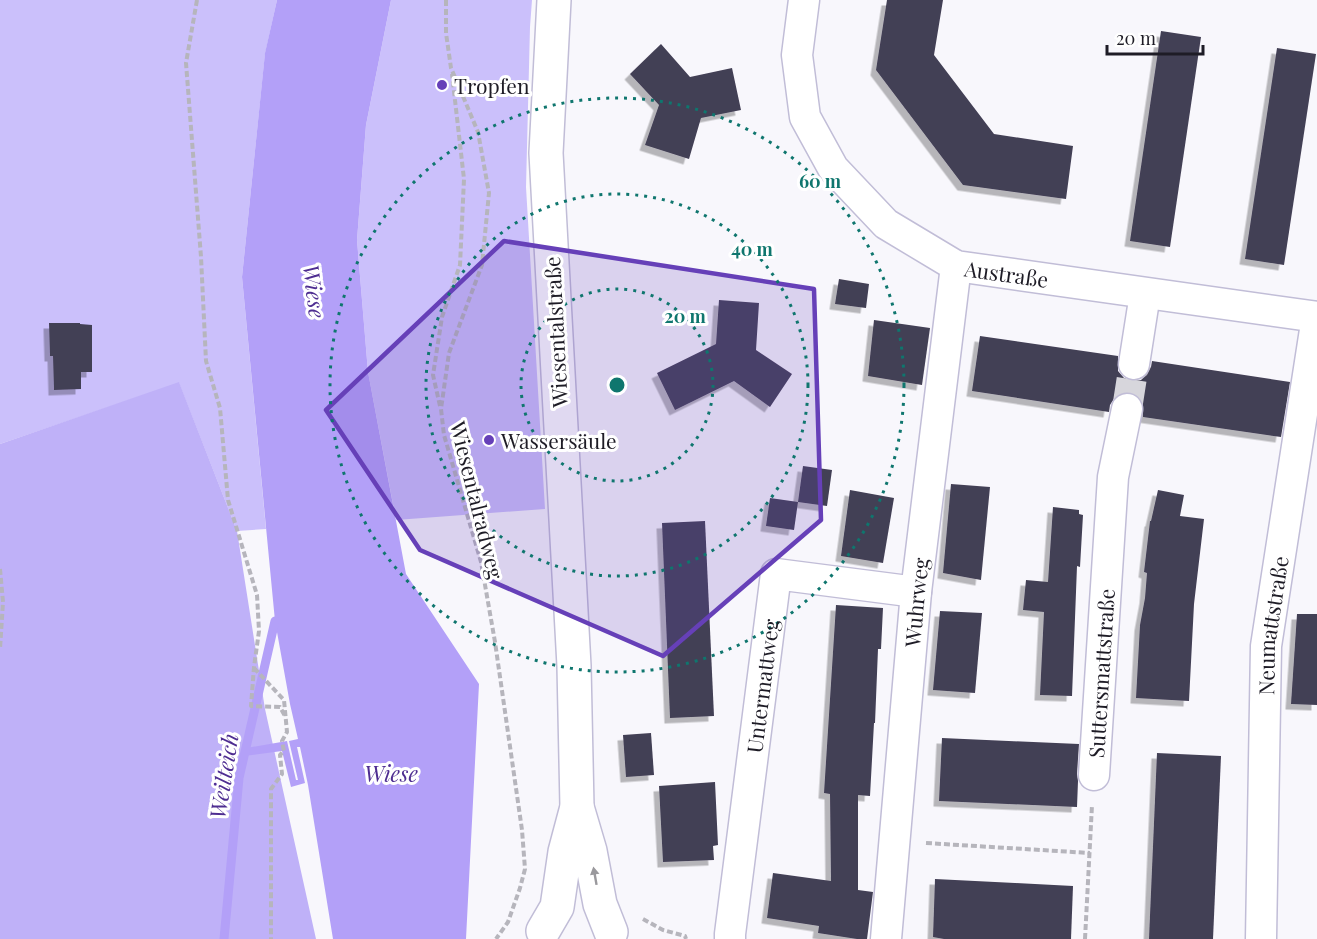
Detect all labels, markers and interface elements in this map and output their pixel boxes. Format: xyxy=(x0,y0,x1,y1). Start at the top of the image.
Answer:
scale bar xyxy=(1107,18,1203,56)
text: 20 m xyxy=(1116,26,1156,50)
place label: Tropfen xyxy=(454,71,530,99)
marker: Tropfen xyxy=(435,78,449,92)
text: 60 m xyxy=(799,169,842,193)
text: 40 m xyxy=(731,237,774,261)
street label: Austraße xyxy=(962,253,1050,293)
street label: Wiesentalstraße xyxy=(537,256,573,409)
water label: Wiese xyxy=(297,262,333,320)
text: 20 m xyxy=(664,304,706,328)
centre of rings xyxy=(607,375,627,395)
street label: Wiesentalradweg xyxy=(445,417,511,582)
place label: Wassersäule xyxy=(500,426,617,454)
marker: Wassersäule xyxy=(482,433,496,447)
street label: Neumattstraße xyxy=(1251,554,1294,695)
street label: Wuhrweg xyxy=(897,556,934,649)
street label: Suttersmattstraße xyxy=(1081,588,1120,759)
street label: Untermattweg xyxy=(739,617,784,755)
water label: Weilteich xyxy=(201,731,245,821)
water label: Wiese xyxy=(364,758,418,788)
one-way arrow xyxy=(590,866,599,885)

